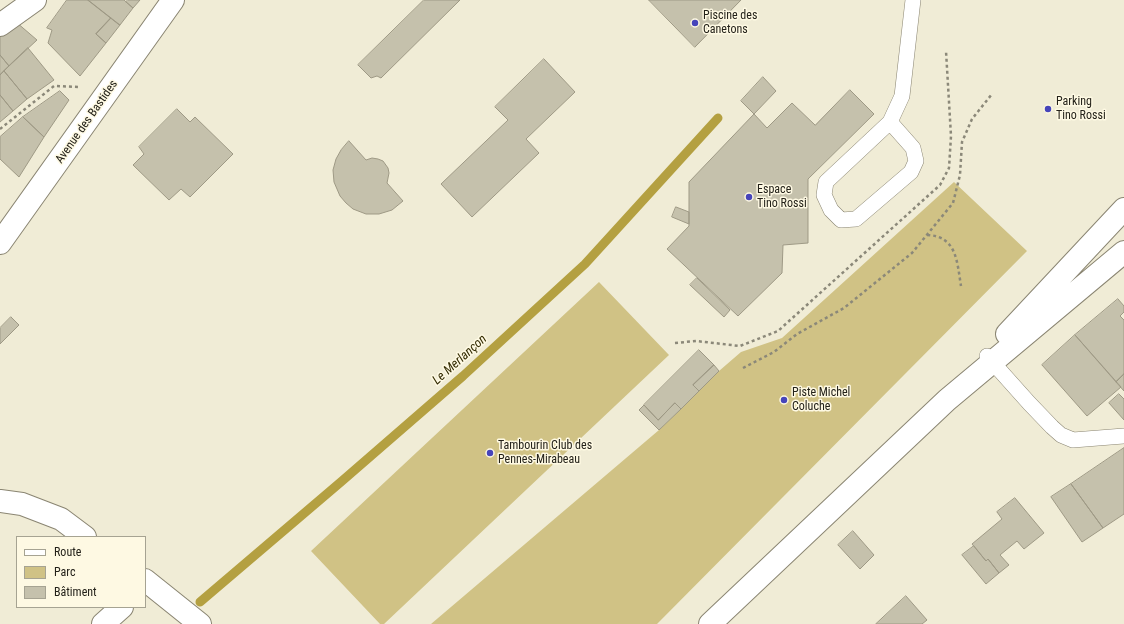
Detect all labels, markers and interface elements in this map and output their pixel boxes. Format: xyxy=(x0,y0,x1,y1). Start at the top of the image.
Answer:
place label: Piscine des Canetons xyxy=(703,9,757,37)
marker: Piscine des Canetons xyxy=(690,18,700,28)
street label: Avenue des Bastides xyxy=(53,78,121,166)
place label: Parking Tino Rossi xyxy=(1056,95,1106,123)
marker: Parking Tino Rossi xyxy=(1043,104,1053,114)
place label: Espace Tino Rossi xyxy=(757,183,807,211)
marker: Espace Tino Rossi xyxy=(744,192,754,202)
water label: Le Merlançon xyxy=(430,332,490,388)
place label: Piste Michel Coluche xyxy=(792,386,850,414)
marker: Piste Michel Coluche xyxy=(779,395,789,405)
place label: Tambourin Club des Pennes-Mirabeau xyxy=(498,439,592,467)
marker: Tambourin Club des Pennes-Mirabeau xyxy=(485,448,495,458)
legend xyxy=(16,536,146,608)
text: Route xyxy=(54,545,81,559)
text: Parc xyxy=(54,565,75,579)
text: Bâtiment xyxy=(54,585,97,599)

